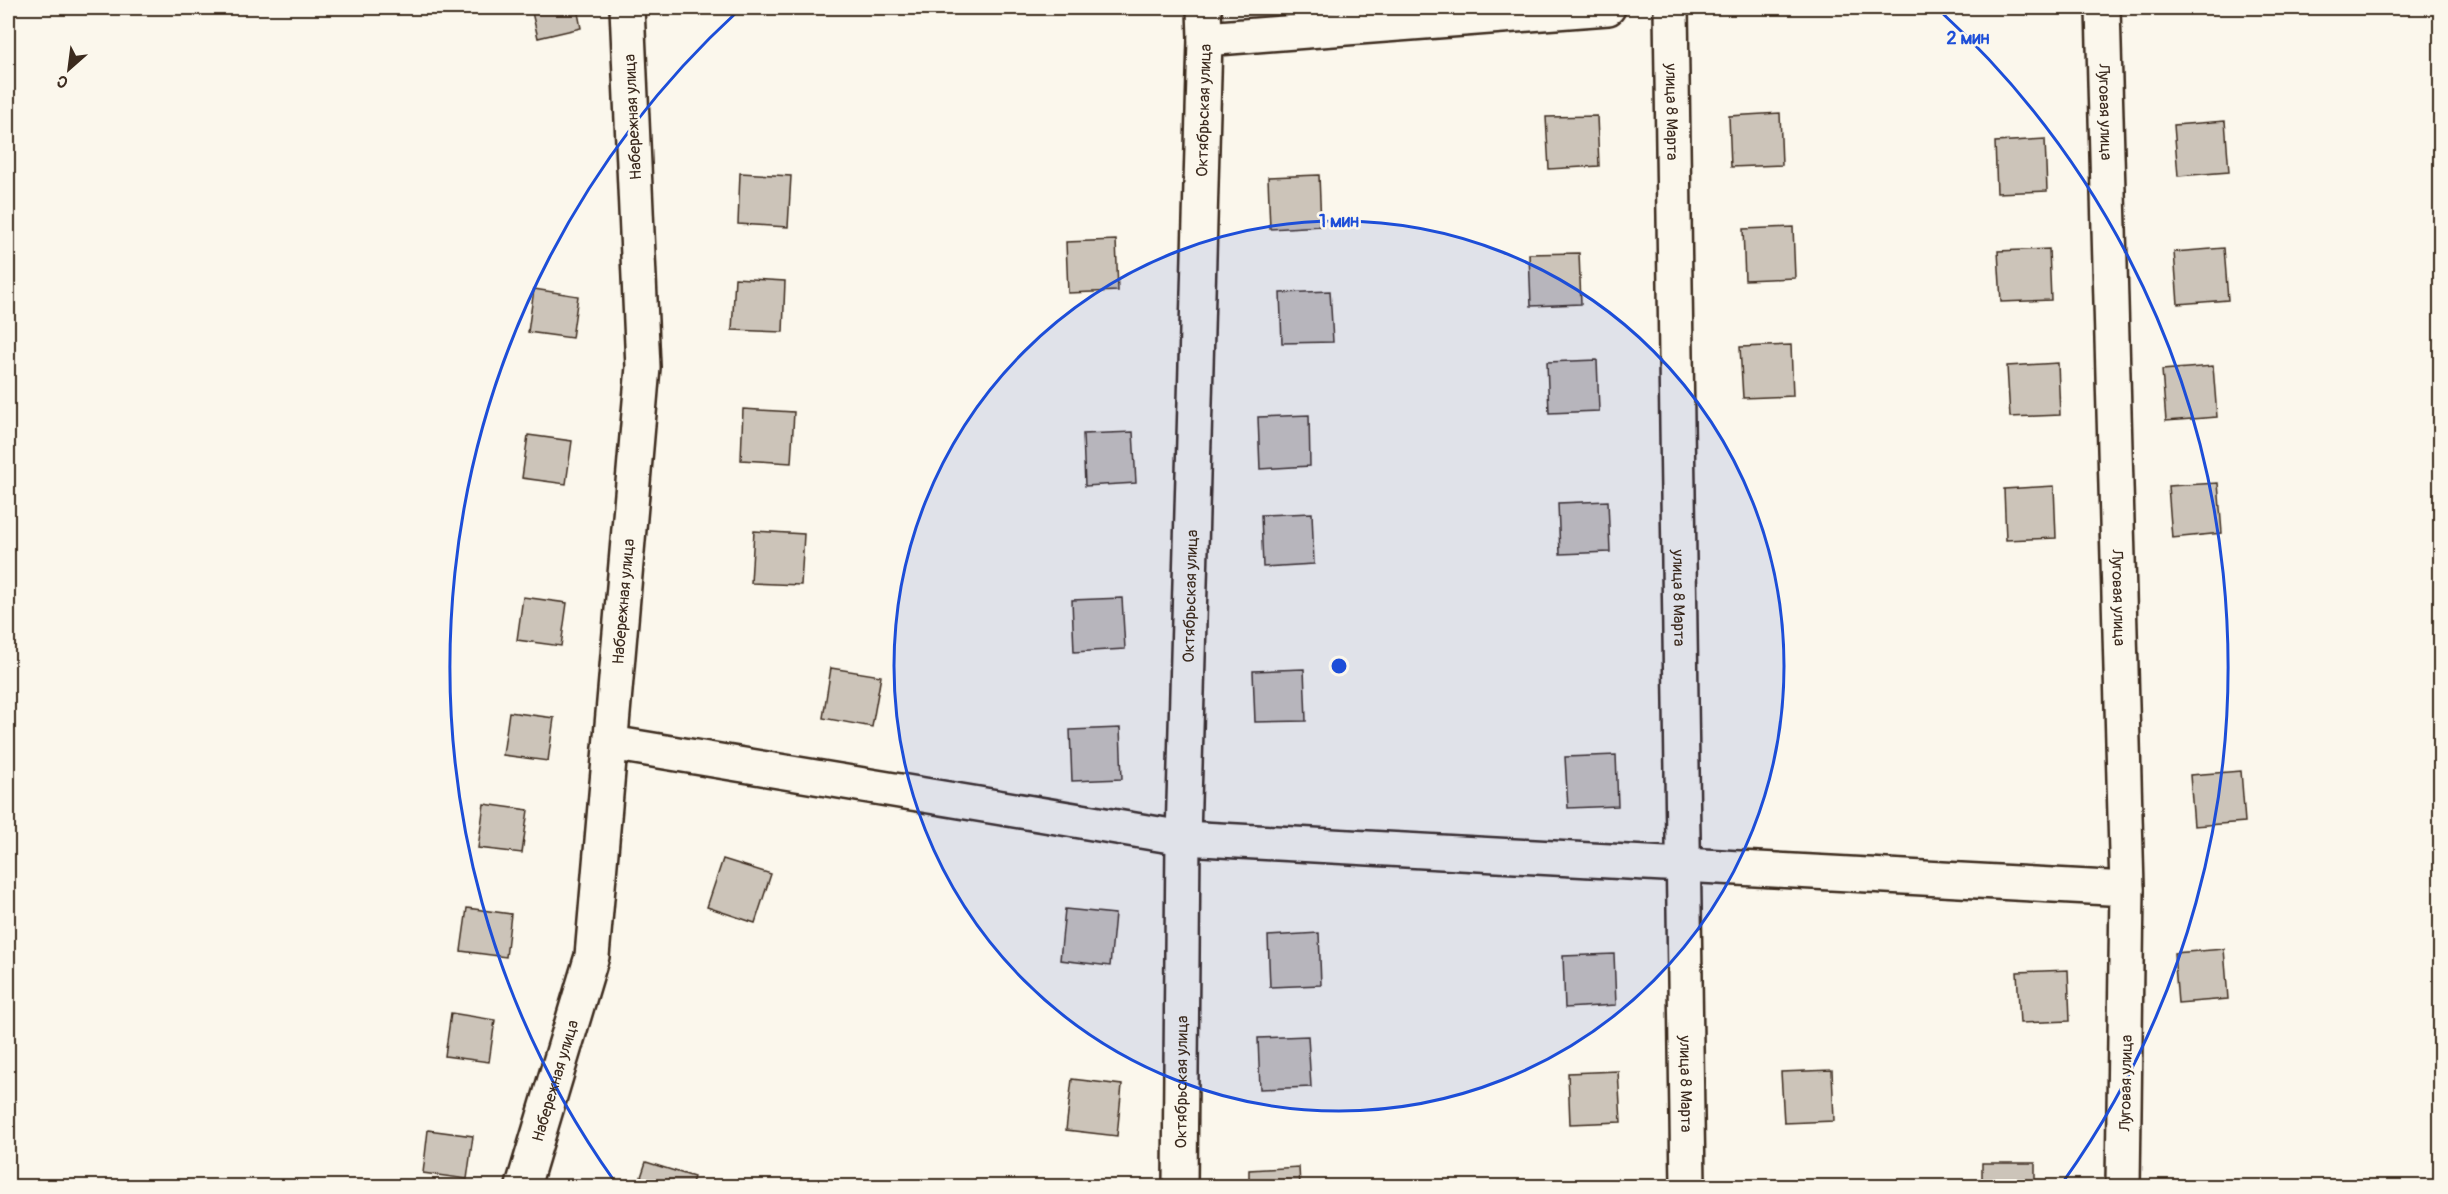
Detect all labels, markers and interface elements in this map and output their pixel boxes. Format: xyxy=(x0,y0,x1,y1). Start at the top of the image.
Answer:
text: 2 мин xyxy=(1947,27,1989,50)
north arrow xyxy=(39,39,99,99)
street label: Октябрьская улица xyxy=(1192,44,1216,177)
street label: Набережная улица xyxy=(620,53,646,180)
street label: улица 8 Марта xyxy=(1661,62,1682,161)
street label: Луговая улица xyxy=(2093,62,2116,161)
text: С xyxy=(53,70,71,93)
text: 1 мин xyxy=(1319,210,1359,233)
street label: Октябрьская улица xyxy=(1179,529,1202,663)
street label: Набережная улица xyxy=(608,538,639,665)
street label: улица 8 Марта xyxy=(1668,548,1689,647)
street label: Луговая улица xyxy=(2107,548,2129,646)
centre of rings xyxy=(1329,656,1349,676)
street label: Октябрьская улица xyxy=(1171,1015,1192,1149)
street label: Набережная улица xyxy=(528,1018,583,1144)
street label: улица 8 Марта xyxy=(1675,1034,1696,1133)
street label: Луговая улица xyxy=(2115,1035,2137,1132)

